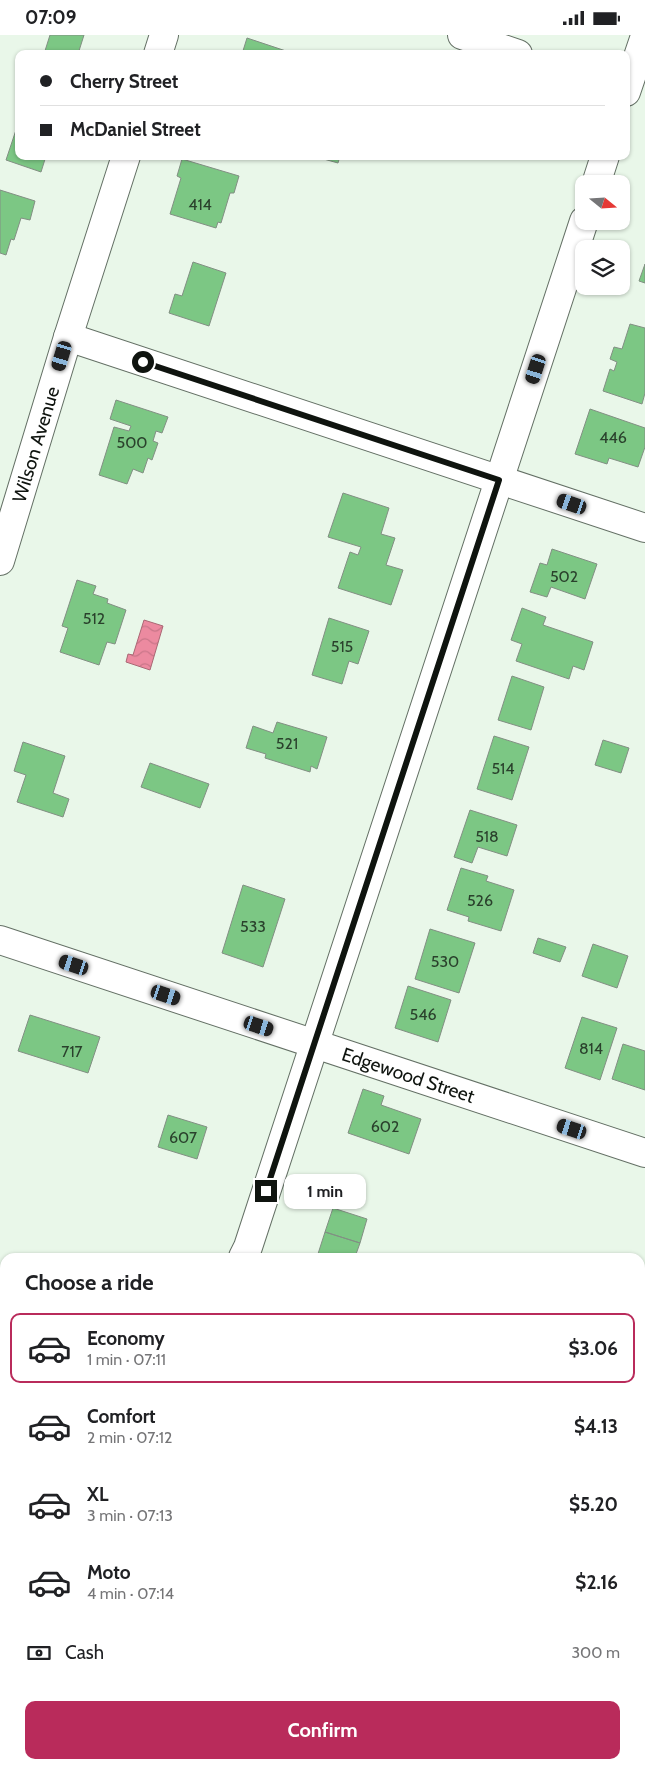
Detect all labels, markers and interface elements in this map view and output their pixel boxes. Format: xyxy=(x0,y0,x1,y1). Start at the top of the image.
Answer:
text: 07:09 xyxy=(25,6,76,29)
text: Cherry Street xyxy=(70,70,178,93)
text: McDaniel Street xyxy=(70,118,201,141)
north arrow xyxy=(575,175,630,230)
map controls xyxy=(575,175,630,295)
house number: 414 xyxy=(188,195,212,214)
button: layers xyxy=(575,240,630,295)
car xyxy=(50,339,73,373)
route start xyxy=(132,351,154,373)
car xyxy=(524,352,547,386)
street label: Wilson Avenue xyxy=(7,383,64,505)
house number: 446 xyxy=(599,428,627,447)
house number: 500 xyxy=(117,433,148,452)
car xyxy=(555,492,588,516)
house number: 502 xyxy=(550,567,578,586)
house number: 512 xyxy=(83,609,105,628)
house number: 515 xyxy=(331,637,353,656)
house number: 521 xyxy=(276,734,298,753)
house number: 514 xyxy=(491,759,515,778)
house number: 518 xyxy=(475,827,499,846)
house number: 526 xyxy=(467,891,493,910)
house number: 533 xyxy=(240,917,266,936)
house number: 530 xyxy=(431,952,459,971)
car xyxy=(57,953,90,977)
car xyxy=(149,983,182,1007)
house number: 546 xyxy=(410,1005,437,1024)
car xyxy=(242,1014,275,1038)
house number: 814 xyxy=(579,1039,603,1058)
house number: 717 xyxy=(61,1042,83,1061)
street label: Edgewood Street xyxy=(339,1043,478,1108)
house number: 602 xyxy=(371,1117,399,1136)
car xyxy=(555,1117,588,1141)
house number: 607 xyxy=(169,1128,197,1147)
callout: 1 min xyxy=(284,1173,366,1209)
route end xyxy=(255,1180,277,1202)
text: 1 min xyxy=(307,1182,343,1201)
text: Choose a ride xyxy=(25,1269,154,1296)
icon: car xyxy=(27,1326,72,1371)
text: Economy xyxy=(87,1327,165,1350)
text: $3.06 xyxy=(569,1337,618,1360)
text: 1 min · 07:11 xyxy=(87,1350,166,1369)
icon: car xyxy=(27,1404,72,1449)
text: Comfort xyxy=(87,1405,156,1428)
text: $4.13 xyxy=(574,1415,618,1438)
text: 2 min · 07:12 xyxy=(87,1428,172,1447)
icon: car xyxy=(27,1482,72,1527)
text: XL xyxy=(87,1483,108,1506)
text: $5.20 xyxy=(569,1493,618,1516)
text: 3 min · 07:13 xyxy=(87,1506,173,1525)
icon: car xyxy=(27,1560,72,1605)
text: Moto xyxy=(87,1561,131,1584)
text: $2.16 xyxy=(575,1571,618,1594)
text: 4 min · 07:14 xyxy=(87,1584,174,1603)
icon: cash xyxy=(25,1639,53,1667)
text: Cash xyxy=(65,1641,104,1664)
text: 300 m xyxy=(571,1643,620,1662)
button: Confirm xyxy=(25,1701,620,1759)

